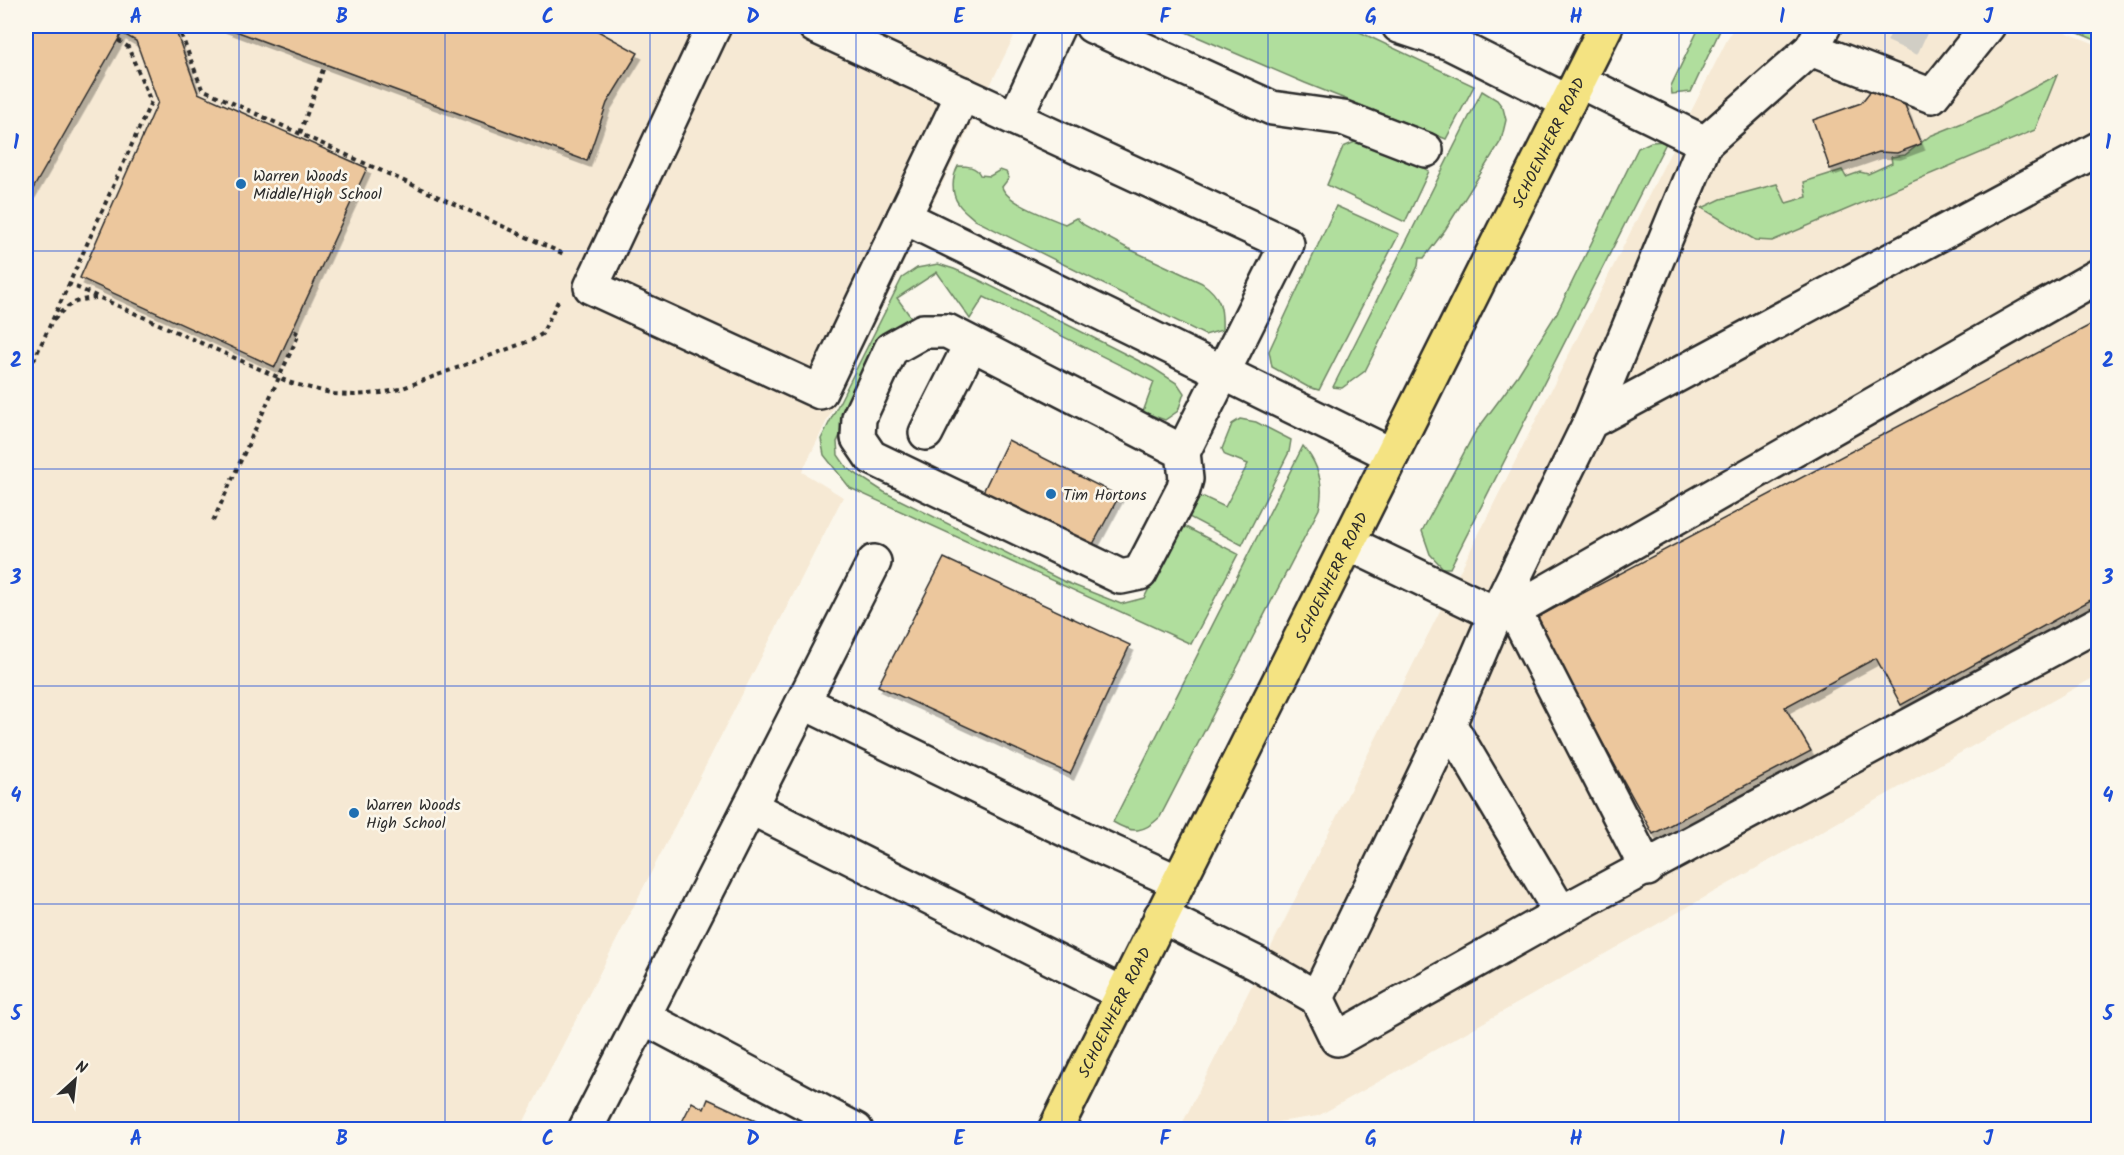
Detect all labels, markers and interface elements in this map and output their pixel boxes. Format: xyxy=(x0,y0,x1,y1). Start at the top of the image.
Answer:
text: A xyxy=(130,2,142,34)
text: B xyxy=(336,2,348,34)
text: C xyxy=(542,2,554,34)
text: D xyxy=(746,2,760,34)
text: E xyxy=(953,2,965,34)
text: F xyxy=(1160,2,1172,34)
text: G xyxy=(1365,2,1377,34)
text: H xyxy=(1569,2,1583,34)
text: I xyxy=(1779,2,1785,34)
text: J xyxy=(1983,2,1994,34)
street label: SCHOENHERR ROAD xyxy=(1506,73,1593,213)
text: 1 xyxy=(13,128,19,160)
text: 1 xyxy=(2105,128,2111,160)
place label: Warren Woods Middle/High School xyxy=(253,164,382,207)
marker: Warren Woods Middle/High School xyxy=(234,177,248,191)
text: 2 xyxy=(10,346,22,378)
text: 2 xyxy=(2102,346,2114,378)
place label: Tim Hortons xyxy=(1063,483,1147,508)
marker: Tim Hortons xyxy=(1044,487,1058,501)
street label: SCHOENHERR ROAD xyxy=(1289,508,1376,647)
text: 3 xyxy=(10,563,22,595)
text: 3 xyxy=(2102,563,2114,595)
text: 4 xyxy=(11,781,22,813)
text: 4 xyxy=(2103,781,2114,813)
place label: Warren Woods High School xyxy=(366,793,461,836)
marker: Warren Woods High School xyxy=(347,806,361,820)
street label: SCHOENHERR ROAD xyxy=(1072,943,1158,1082)
text: 5 xyxy=(10,999,23,1031)
text: 5 xyxy=(2102,999,2115,1031)
north arrow xyxy=(45,1050,105,1110)
text: N xyxy=(71,1055,91,1081)
text: A xyxy=(130,1124,142,1155)
text: B xyxy=(336,1124,348,1155)
text: C xyxy=(542,1124,554,1155)
text: D xyxy=(746,1124,760,1155)
text: E xyxy=(953,1124,965,1155)
text: F xyxy=(1160,1124,1172,1155)
text: G xyxy=(1365,1124,1377,1155)
text: H xyxy=(1569,1124,1583,1155)
text: I xyxy=(1779,1124,1785,1155)
text: J xyxy=(1983,1124,1994,1155)

